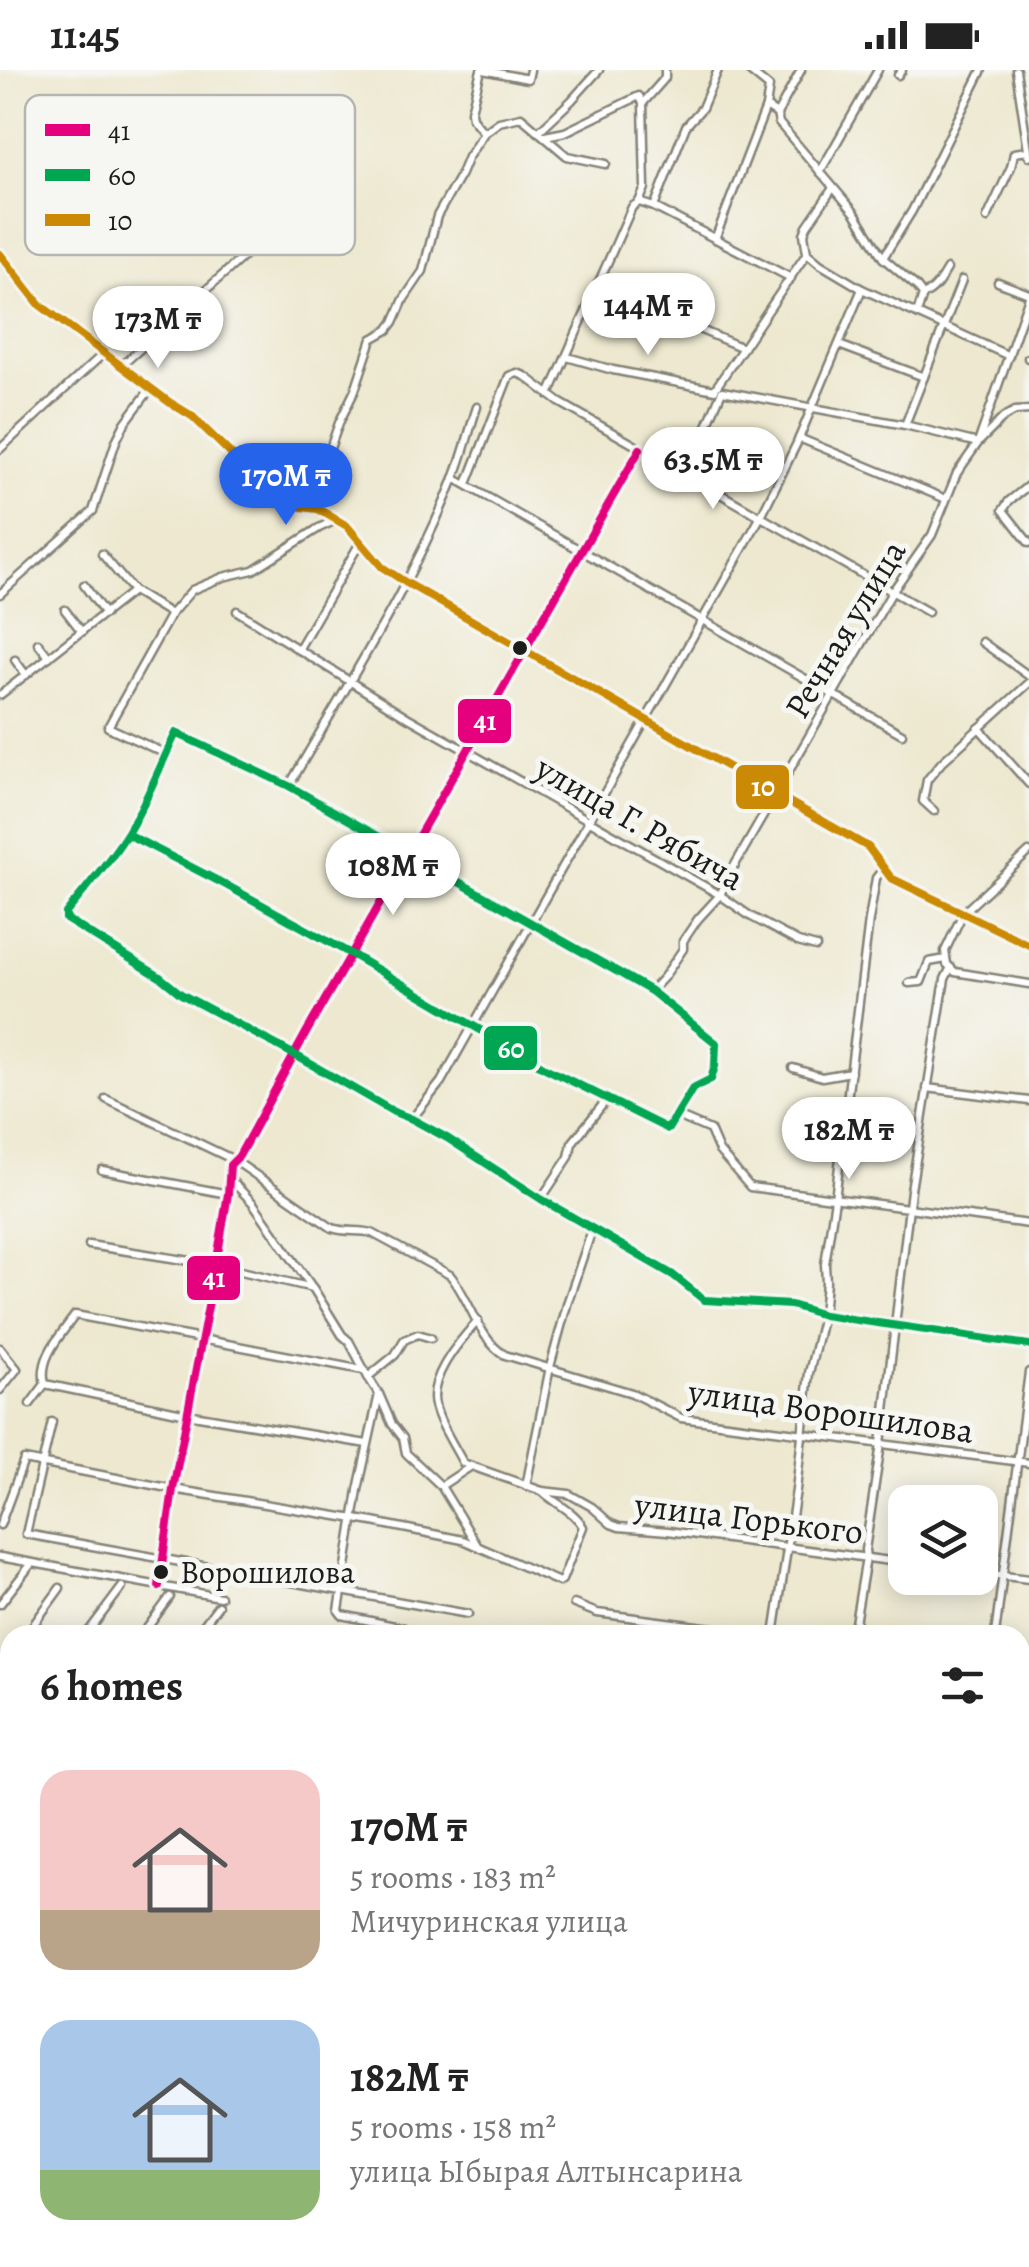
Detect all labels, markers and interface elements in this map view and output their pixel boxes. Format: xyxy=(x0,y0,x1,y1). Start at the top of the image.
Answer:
text: 11:45 xyxy=(50,9,120,61)
legend xyxy=(25,95,355,255)
text: 41 xyxy=(108,112,130,150)
text: 60 xyxy=(108,157,136,195)
text: 10 xyxy=(108,202,133,240)
pin: 144M ₸ xyxy=(567,273,729,358)
text: 144M ₸ xyxy=(603,283,693,327)
pin: 173M ₸ xyxy=(77,286,239,371)
text: 173M ₸ xyxy=(114,296,202,340)
pin: 63.5M ₸ xyxy=(621,427,805,512)
text: 63.5M ₸ xyxy=(663,437,763,481)
pin: 170M ₸ xyxy=(205,443,367,528)
text: 170M ₸ xyxy=(241,453,331,497)
street label: Речная улица xyxy=(773,531,917,727)
unlabelled marker xyxy=(510,638,530,658)
line badge: 41 xyxy=(456,697,513,745)
text: 41 xyxy=(473,702,497,740)
street label: улица Г. Рябича xyxy=(526,743,753,902)
line badge: 10 xyxy=(734,763,791,811)
text: 10 xyxy=(751,768,775,806)
pin: 108M ₸ xyxy=(312,833,474,918)
text: 108M ₸ xyxy=(347,843,439,887)
line badge: 60 xyxy=(482,1024,539,1072)
text: 60 xyxy=(497,1030,525,1068)
pin: 182M ₸ xyxy=(768,1097,930,1182)
text: 182M ₸ xyxy=(804,1107,894,1151)
line badge: 41 xyxy=(185,1254,242,1302)
text: 41 xyxy=(202,1259,226,1297)
street label: улица Ворошилова xyxy=(684,1367,977,1455)
street label: улица Горького xyxy=(631,1480,866,1556)
map controls xyxy=(888,1485,998,1595)
button: layers xyxy=(888,1485,998,1595)
place label: Ворошилова xyxy=(180,1550,355,1594)
marker: Ворошилова xyxy=(151,1562,171,1582)
text: 6 homes xyxy=(40,1657,183,1714)
icon: filters xyxy=(935,1658,990,1713)
text: 170M ₸ xyxy=(350,1798,467,1855)
icon: home xyxy=(120,1810,240,1930)
text: 5 rooms · 183 m² xyxy=(350,1855,556,1899)
text: Мичуринская улица xyxy=(350,1899,628,1943)
text: 182M ₸ xyxy=(350,2048,469,2105)
icon: home xyxy=(120,2060,240,2180)
text: 5 rooms · 158 m² xyxy=(350,2105,556,2149)
text: улица Ыбырая Алтынсарина xyxy=(350,2149,743,2193)

